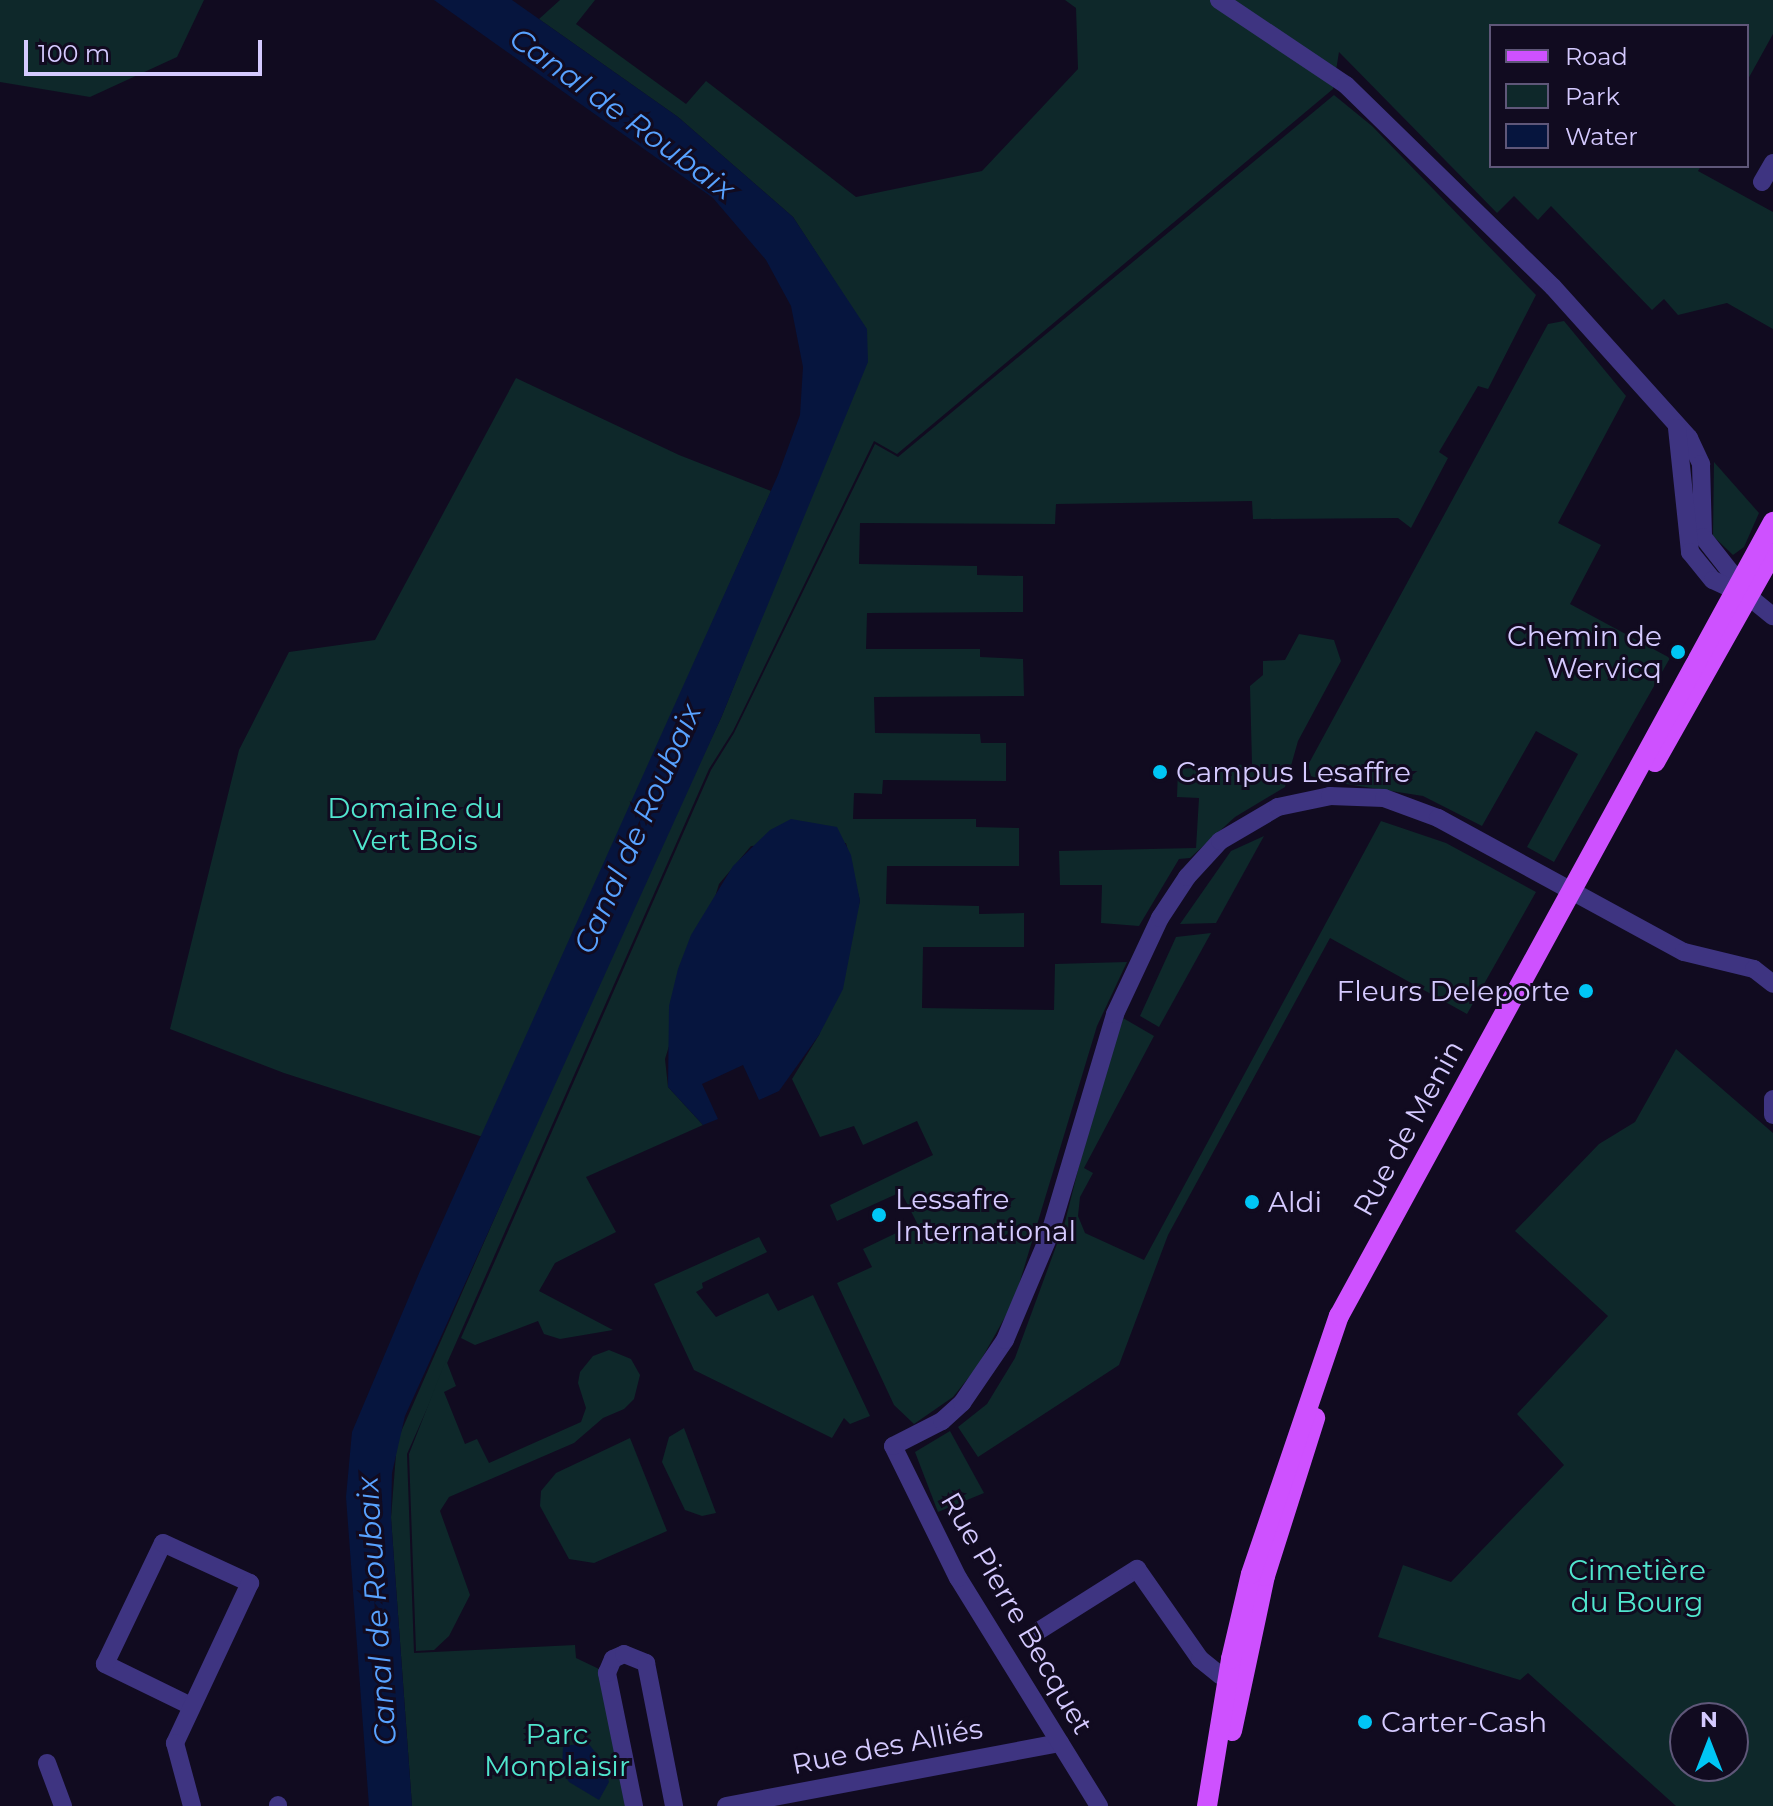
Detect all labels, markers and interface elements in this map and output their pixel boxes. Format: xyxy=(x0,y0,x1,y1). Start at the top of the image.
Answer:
water label: Canal de Roubaix xyxy=(502,20,742,208)
scale bar xyxy=(28,24,266,74)
legend xyxy=(1489,24,1749,168)
text: 100 m xyxy=(38,39,110,68)
text: Road xyxy=(1565,42,1628,71)
text: Park xyxy=(1565,82,1620,111)
text: Water xyxy=(1565,122,1638,151)
place label: Chemin de Wervicq xyxy=(1507,619,1662,685)
marker: Chemin de Wervicq xyxy=(1669,643,1687,661)
water label: Canal de Roubaix xyxy=(567,699,709,959)
place label: Campus Lesaffre xyxy=(1176,755,1411,789)
marker: Campus Lesaffre xyxy=(1151,763,1169,781)
park label: Domaine du Vert Bois xyxy=(327,791,503,857)
place label: Fleurs Deleporte xyxy=(1336,974,1570,1008)
marker: Fleurs Deleporte xyxy=(1577,982,1595,1000)
street label: Rue de Menin xyxy=(1346,1034,1470,1222)
place label: Lessafre International xyxy=(895,1182,1076,1248)
place label: Aldi xyxy=(1268,1185,1322,1219)
marker: Aldi xyxy=(1243,1193,1261,1211)
marker: Lessafre International xyxy=(870,1206,888,1224)
water label: Canal de Roubaix xyxy=(350,1475,404,1747)
street label: Rue Pierre Becquet xyxy=(934,1486,1100,1740)
park label: Cimetière du Bourg xyxy=(1568,1553,1706,1619)
north arrow xyxy=(1669,1702,1749,1782)
place label: Carter-Cash xyxy=(1381,1705,1547,1739)
text: N xyxy=(1700,1706,1718,1733)
street label: Rue des Alliés xyxy=(789,1711,985,1781)
marker: Carter-Cash xyxy=(1356,1713,1374,1731)
park label: Parc Monplaisir xyxy=(484,1717,630,1783)

